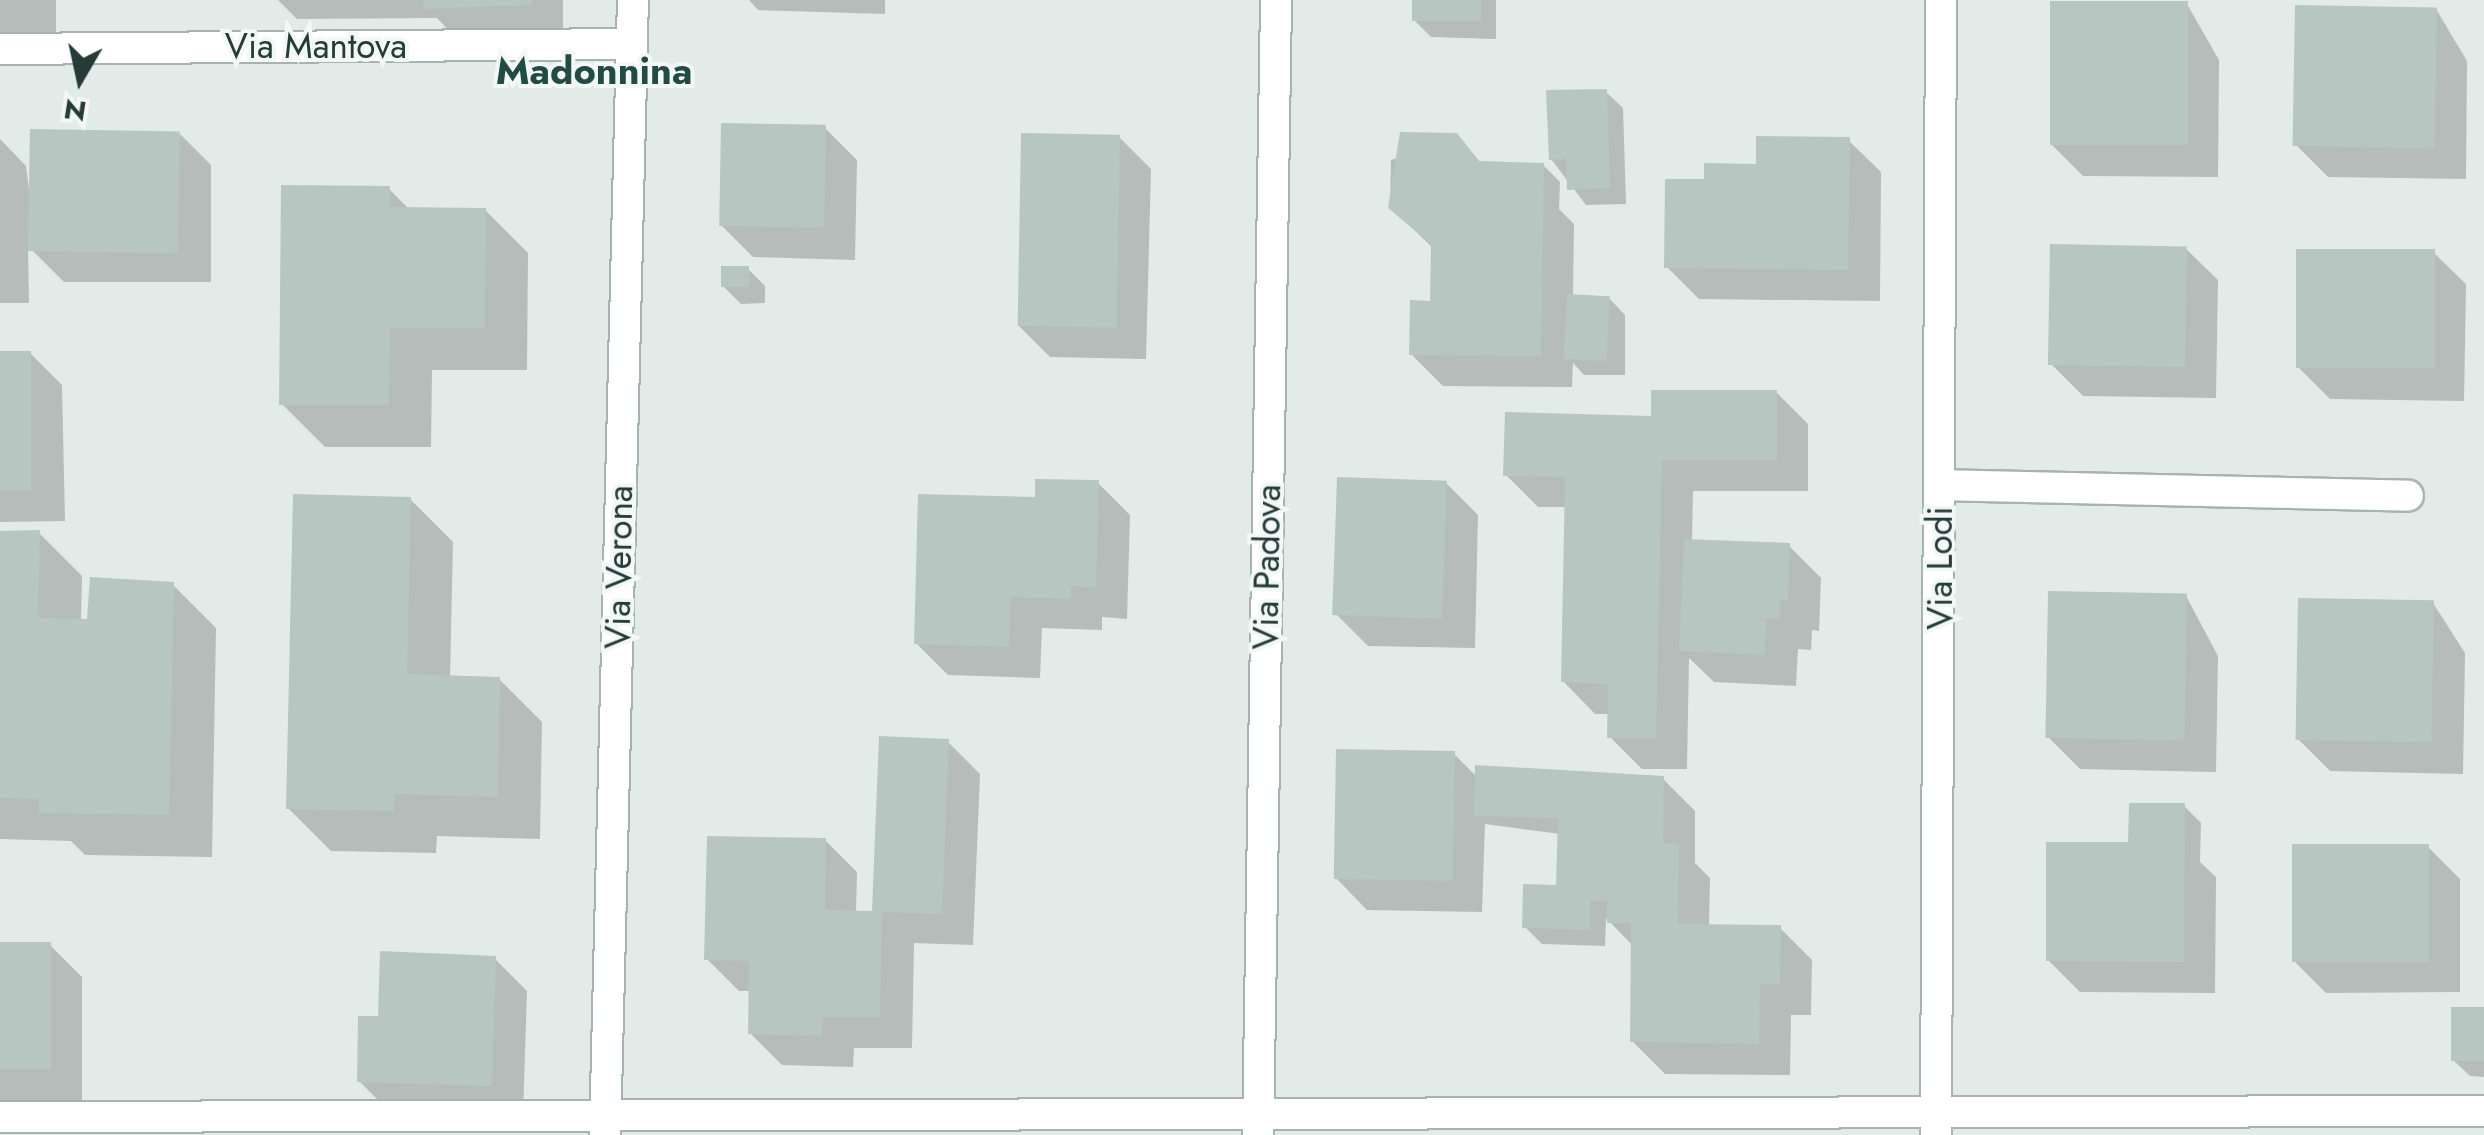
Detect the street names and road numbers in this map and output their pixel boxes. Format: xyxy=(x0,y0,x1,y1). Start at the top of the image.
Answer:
street label: Via Mantova xyxy=(225,25,407,67)
street label: Via Padova xyxy=(1245,484,1289,650)
street label: Via Verona xyxy=(597,485,641,649)
street label: Via Lodi xyxy=(1919,506,1961,630)

